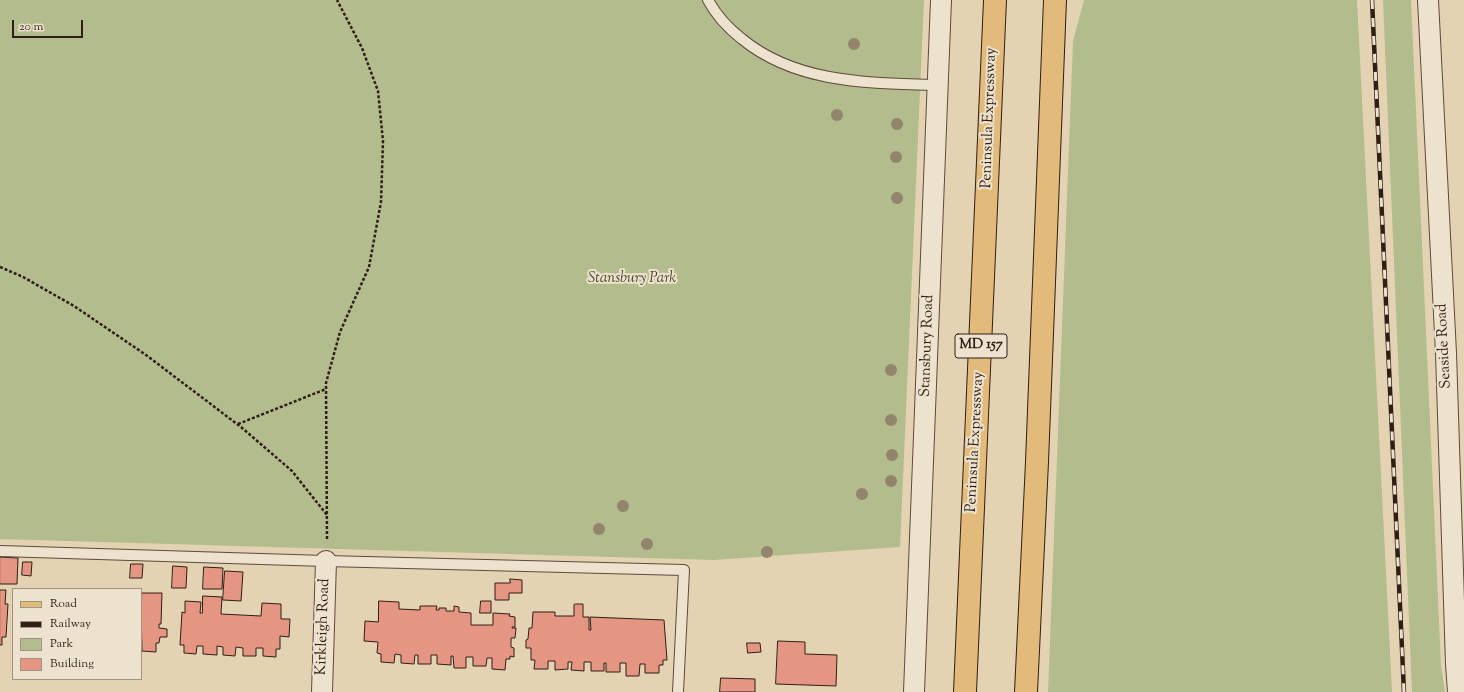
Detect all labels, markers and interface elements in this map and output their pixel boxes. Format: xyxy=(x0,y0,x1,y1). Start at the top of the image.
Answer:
scale bar xyxy=(14,12,85,38)
text: 20 m xyxy=(19,18,43,36)
street label: Peninsula Expressway xyxy=(979,47,1001,189)
park label: Stansbury Park xyxy=(588,270,676,288)
street label: Stansbury Road xyxy=(917,294,939,398)
street label: Seaside Road xyxy=(1434,303,1456,389)
road number: MD 157 xyxy=(955,334,1007,358)
street label: Peninsula Expressway xyxy=(963,371,989,513)
street label: Kirkleigh Road xyxy=(313,578,335,676)
legend xyxy=(12,588,142,680)
text: Road xyxy=(50,595,77,613)
text: Railway xyxy=(50,615,91,633)
text: Park xyxy=(50,635,73,653)
text: Building xyxy=(50,655,94,673)

